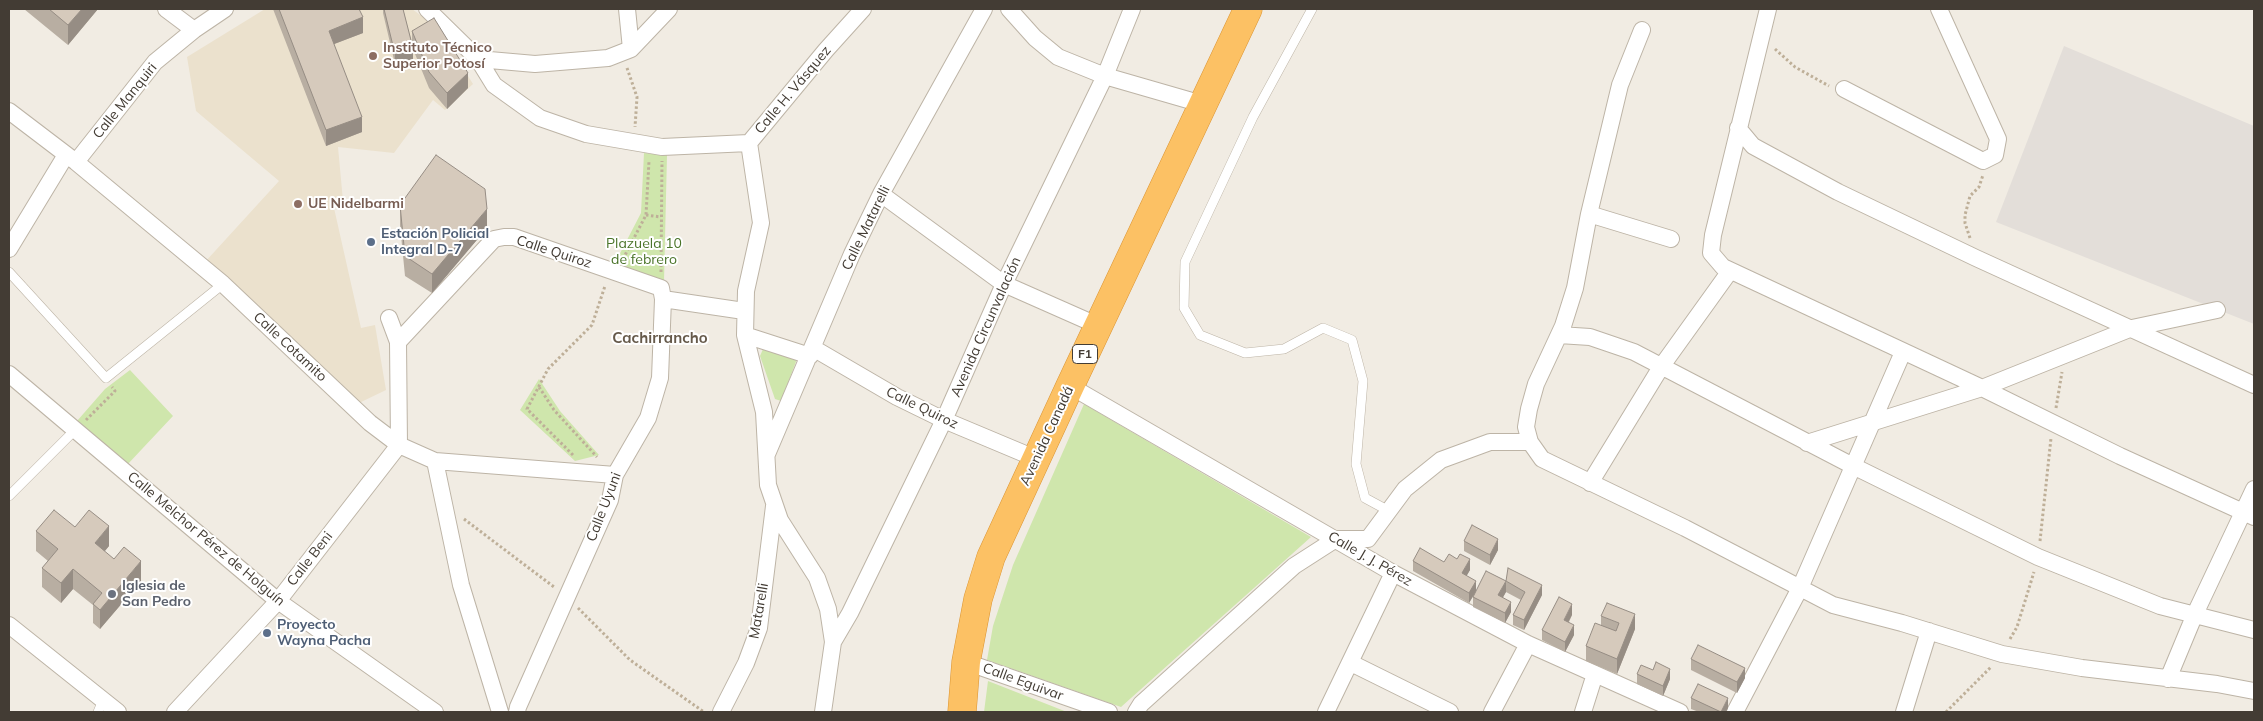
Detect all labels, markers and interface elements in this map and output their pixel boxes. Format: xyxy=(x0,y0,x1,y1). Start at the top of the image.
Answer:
place label: Instituto Técnico Superior Potosí xyxy=(383,40,492,72)
street label: Calle H. Vásquez xyxy=(751,43,835,137)
marker: Instituto Técnico Superior Potosí xyxy=(367,50,379,62)
street label: Calle Manquiri xyxy=(89,60,161,142)
street label: Calle Matarelli xyxy=(838,183,894,273)
place label: UE Nidelbarmi xyxy=(308,196,404,212)
marker: UE Nidelbarmi xyxy=(292,198,304,210)
place label: Estación Policial Integral D-7 xyxy=(381,226,489,258)
street label: Calle Quiroz xyxy=(514,232,594,272)
marker: Estación Policial Integral D-7 xyxy=(365,236,377,248)
park label: Plazuela 10 de febrero xyxy=(606,236,682,268)
street label: Avenida Circunvalación xyxy=(947,254,1025,400)
street label: Calle Cotamito xyxy=(250,309,330,385)
district label: Cachirrancho xyxy=(612,329,708,347)
road number: F1 xyxy=(1072,344,1098,364)
street label: Calle Quiroz xyxy=(883,383,961,433)
street label: Avenida Canadá xyxy=(1017,384,1077,488)
street label: Calle Melchor Pérez de Holguín xyxy=(124,468,288,610)
street label: Calle Uyuni xyxy=(583,470,625,544)
street label: Calle Beni xyxy=(284,528,336,590)
street label: Calle J. J. Pérez xyxy=(1325,528,1415,590)
place label: Iglesia de San Pedro xyxy=(122,578,191,610)
street label: Matarelli xyxy=(746,582,772,640)
marker: Iglesia de San Pedro xyxy=(106,588,118,600)
place label: Proyecto Wayna Pacha xyxy=(277,617,371,650)
marker: Proyecto Wayna Pacha xyxy=(261,627,273,639)
street label: Calle Eguivar xyxy=(980,660,1066,704)

